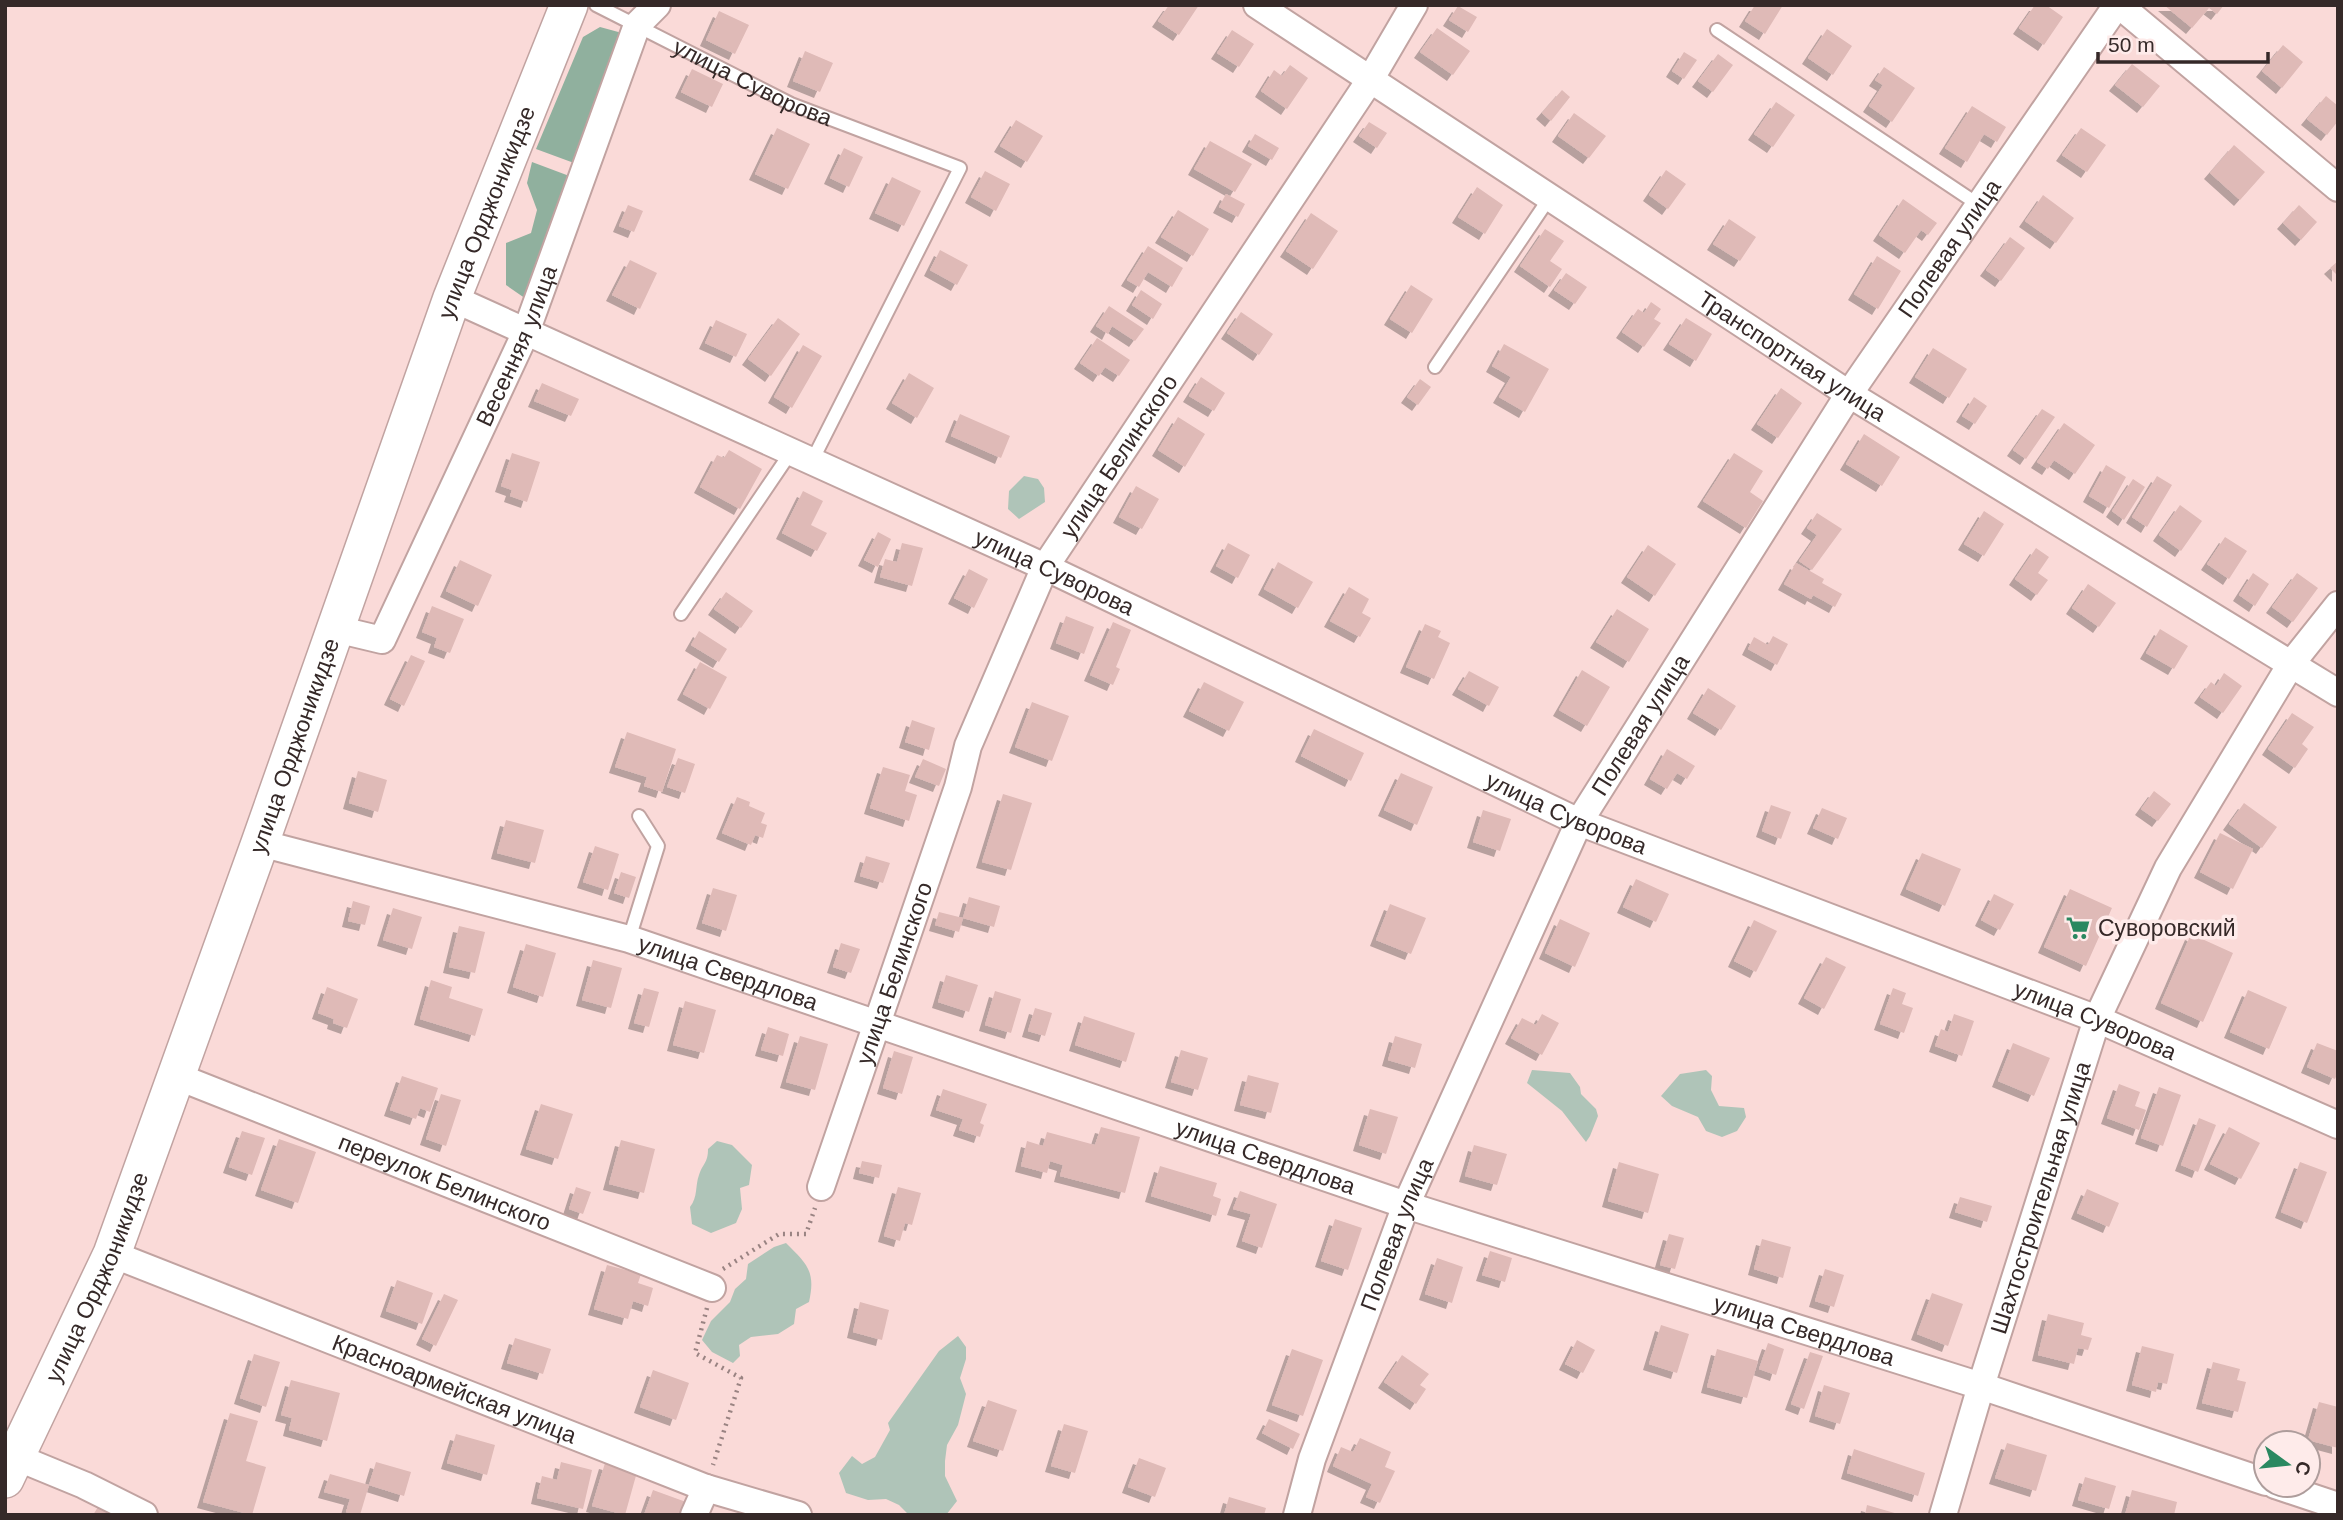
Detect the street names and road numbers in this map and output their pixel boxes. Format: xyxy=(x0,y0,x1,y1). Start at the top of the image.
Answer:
street label: улица Суворова xyxy=(669,33,836,131)
street label: улица Орджоникидзе xyxy=(433,102,540,322)
street label: Полевая улица xyxy=(1893,174,2006,322)
street label: Весенняя улица xyxy=(471,262,562,430)
street label: Транспортная улица xyxy=(1694,286,1891,426)
street label: улица Белинского xyxy=(1055,370,1183,543)
street label: улица Суворова xyxy=(971,524,1139,621)
street label: улица Орджоникидзе xyxy=(244,635,344,857)
street label: Полевая улица xyxy=(1586,649,1695,800)
street label: улица Суворова xyxy=(1482,767,1651,860)
street label: улица Белинского xyxy=(851,879,937,1068)
street label: улица Свердлова xyxy=(635,930,821,1016)
street label: улица Суворова xyxy=(2011,976,2181,1065)
street label: Шахтостроительная улица xyxy=(1985,1058,2096,1337)
street label: улица Свердлова xyxy=(1172,1114,1359,1200)
street label: переулок Белинского xyxy=(335,1129,555,1236)
street label: Полевая улица xyxy=(1355,1154,1439,1314)
street label: улица Орджоникидзе xyxy=(40,1169,153,1386)
street label: улица Свердлова xyxy=(1711,1290,1898,1371)
street label: Красноармейская улица xyxy=(329,1329,580,1449)

